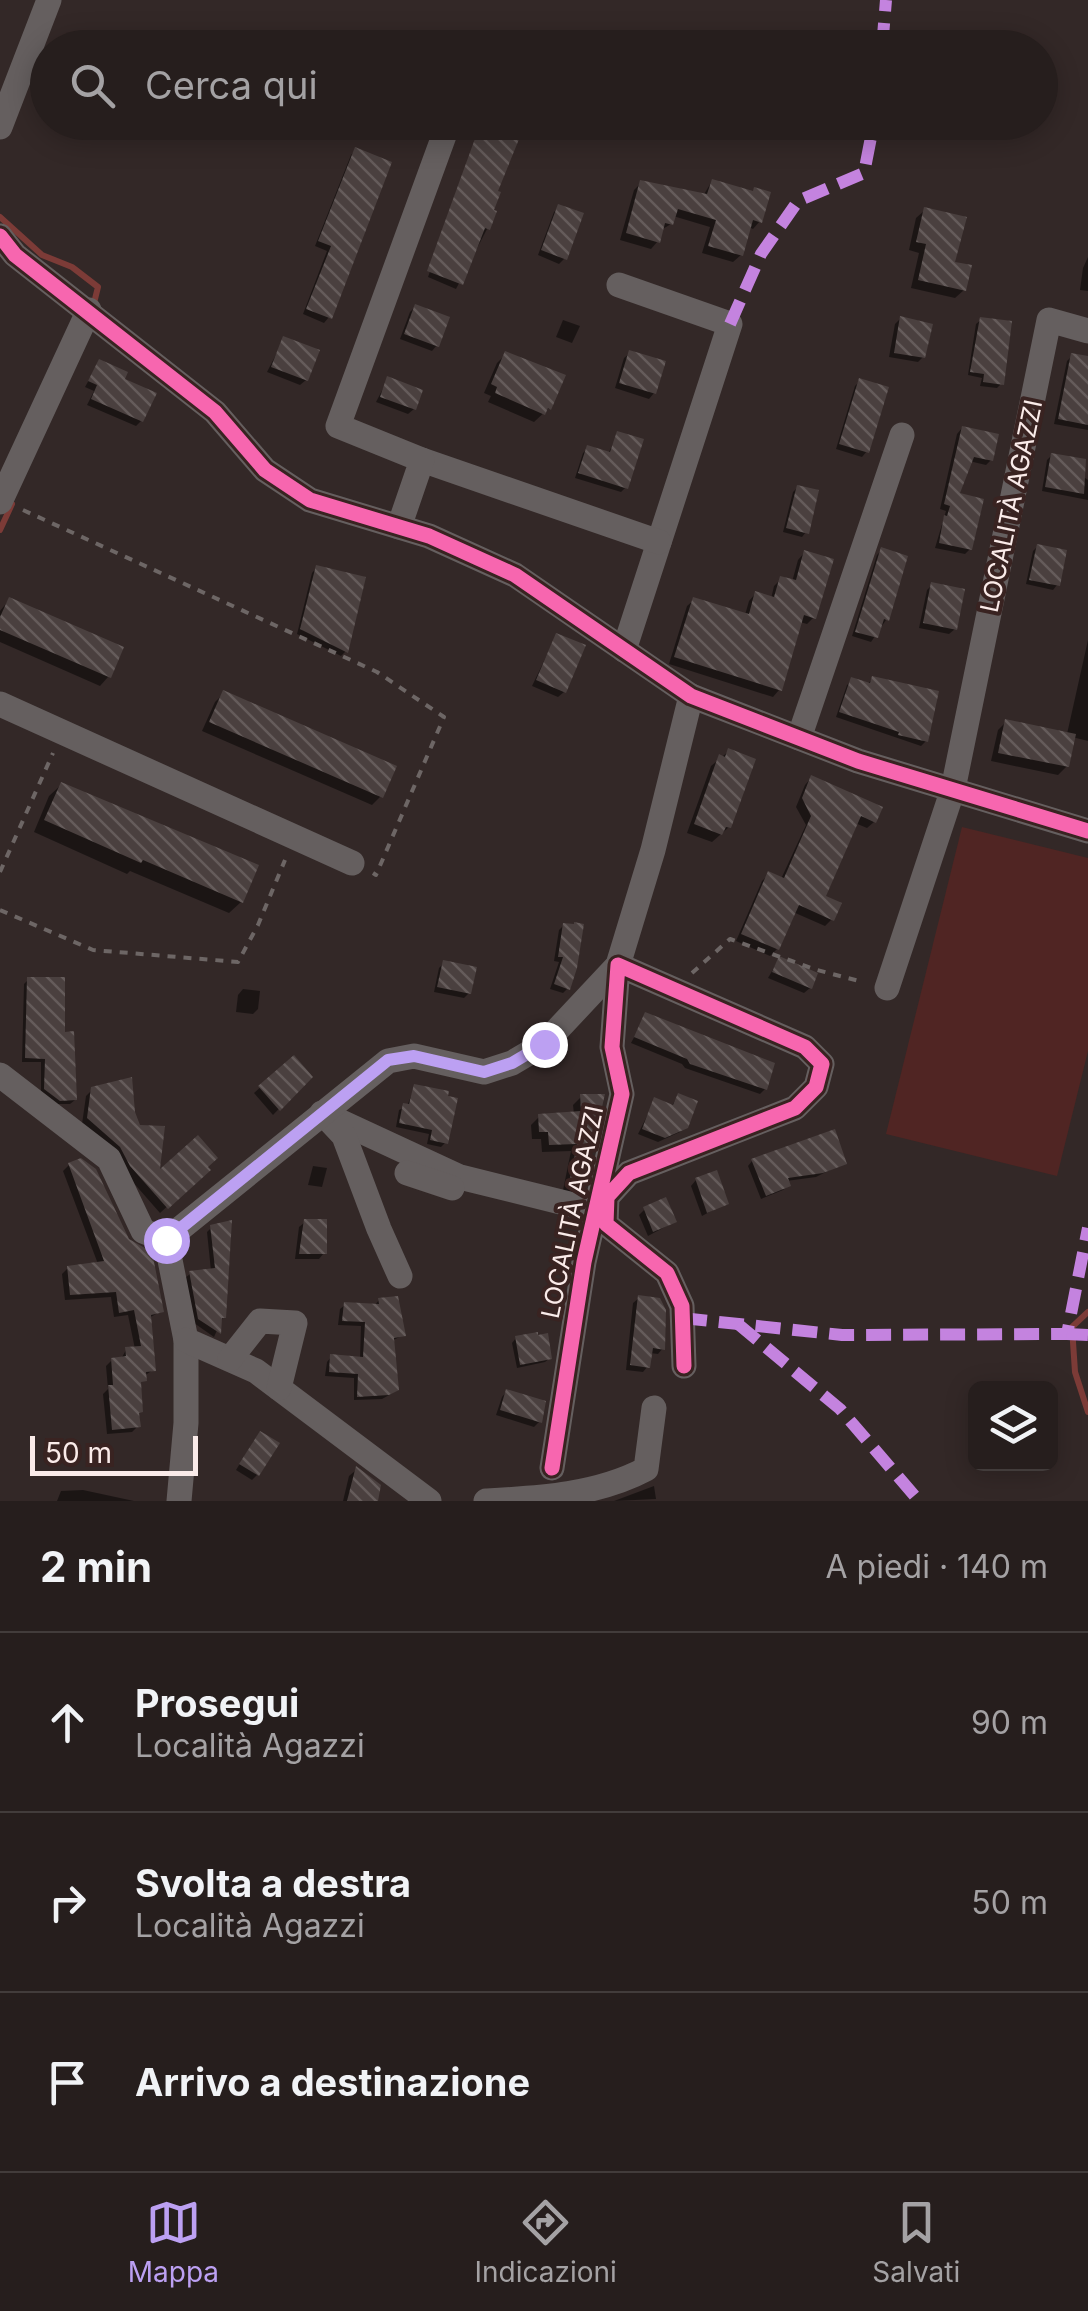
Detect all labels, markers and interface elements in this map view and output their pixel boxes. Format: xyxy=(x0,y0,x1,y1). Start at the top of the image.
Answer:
search box xyxy=(30,30,1058,140)
icon: search xyxy=(65,58,120,113)
text: Cerca qui xyxy=(145,62,318,108)
street label: LOCALITÀ AGAZZI xyxy=(973,397,1048,615)
route end xyxy=(522,1022,568,1068)
street label: LOCALITÀ AGAZZI xyxy=(534,1103,609,1321)
route start xyxy=(144,1218,190,1264)
map controls xyxy=(968,1381,1058,1471)
button: layers xyxy=(968,1381,1058,1471)
scale bar xyxy=(30,1431,198,1476)
text: 50 m xyxy=(45,1436,112,1470)
text: 2 min xyxy=(40,1541,152,1592)
text: A piedi · 140 m xyxy=(825,1547,1048,1586)
text: Prosegui xyxy=(135,1680,299,1726)
icon: ahead xyxy=(40,1695,95,1750)
text: 90 m xyxy=(971,1703,1048,1742)
text: Località Agazzi xyxy=(135,1726,365,1765)
text: Svolta a destra xyxy=(135,1860,411,1906)
icon: right xyxy=(40,1875,95,1930)
text: 50 m xyxy=(971,1883,1048,1922)
text: Località Agazzi xyxy=(135,1906,365,1945)
icon: arrive xyxy=(40,2055,95,2110)
text: Arrivo a destinazione xyxy=(135,2059,530,2105)
tab: Mappa xyxy=(128,2195,219,2289)
tab: Indicazioni xyxy=(475,2195,617,2289)
tab: Salvati xyxy=(872,2195,960,2289)

